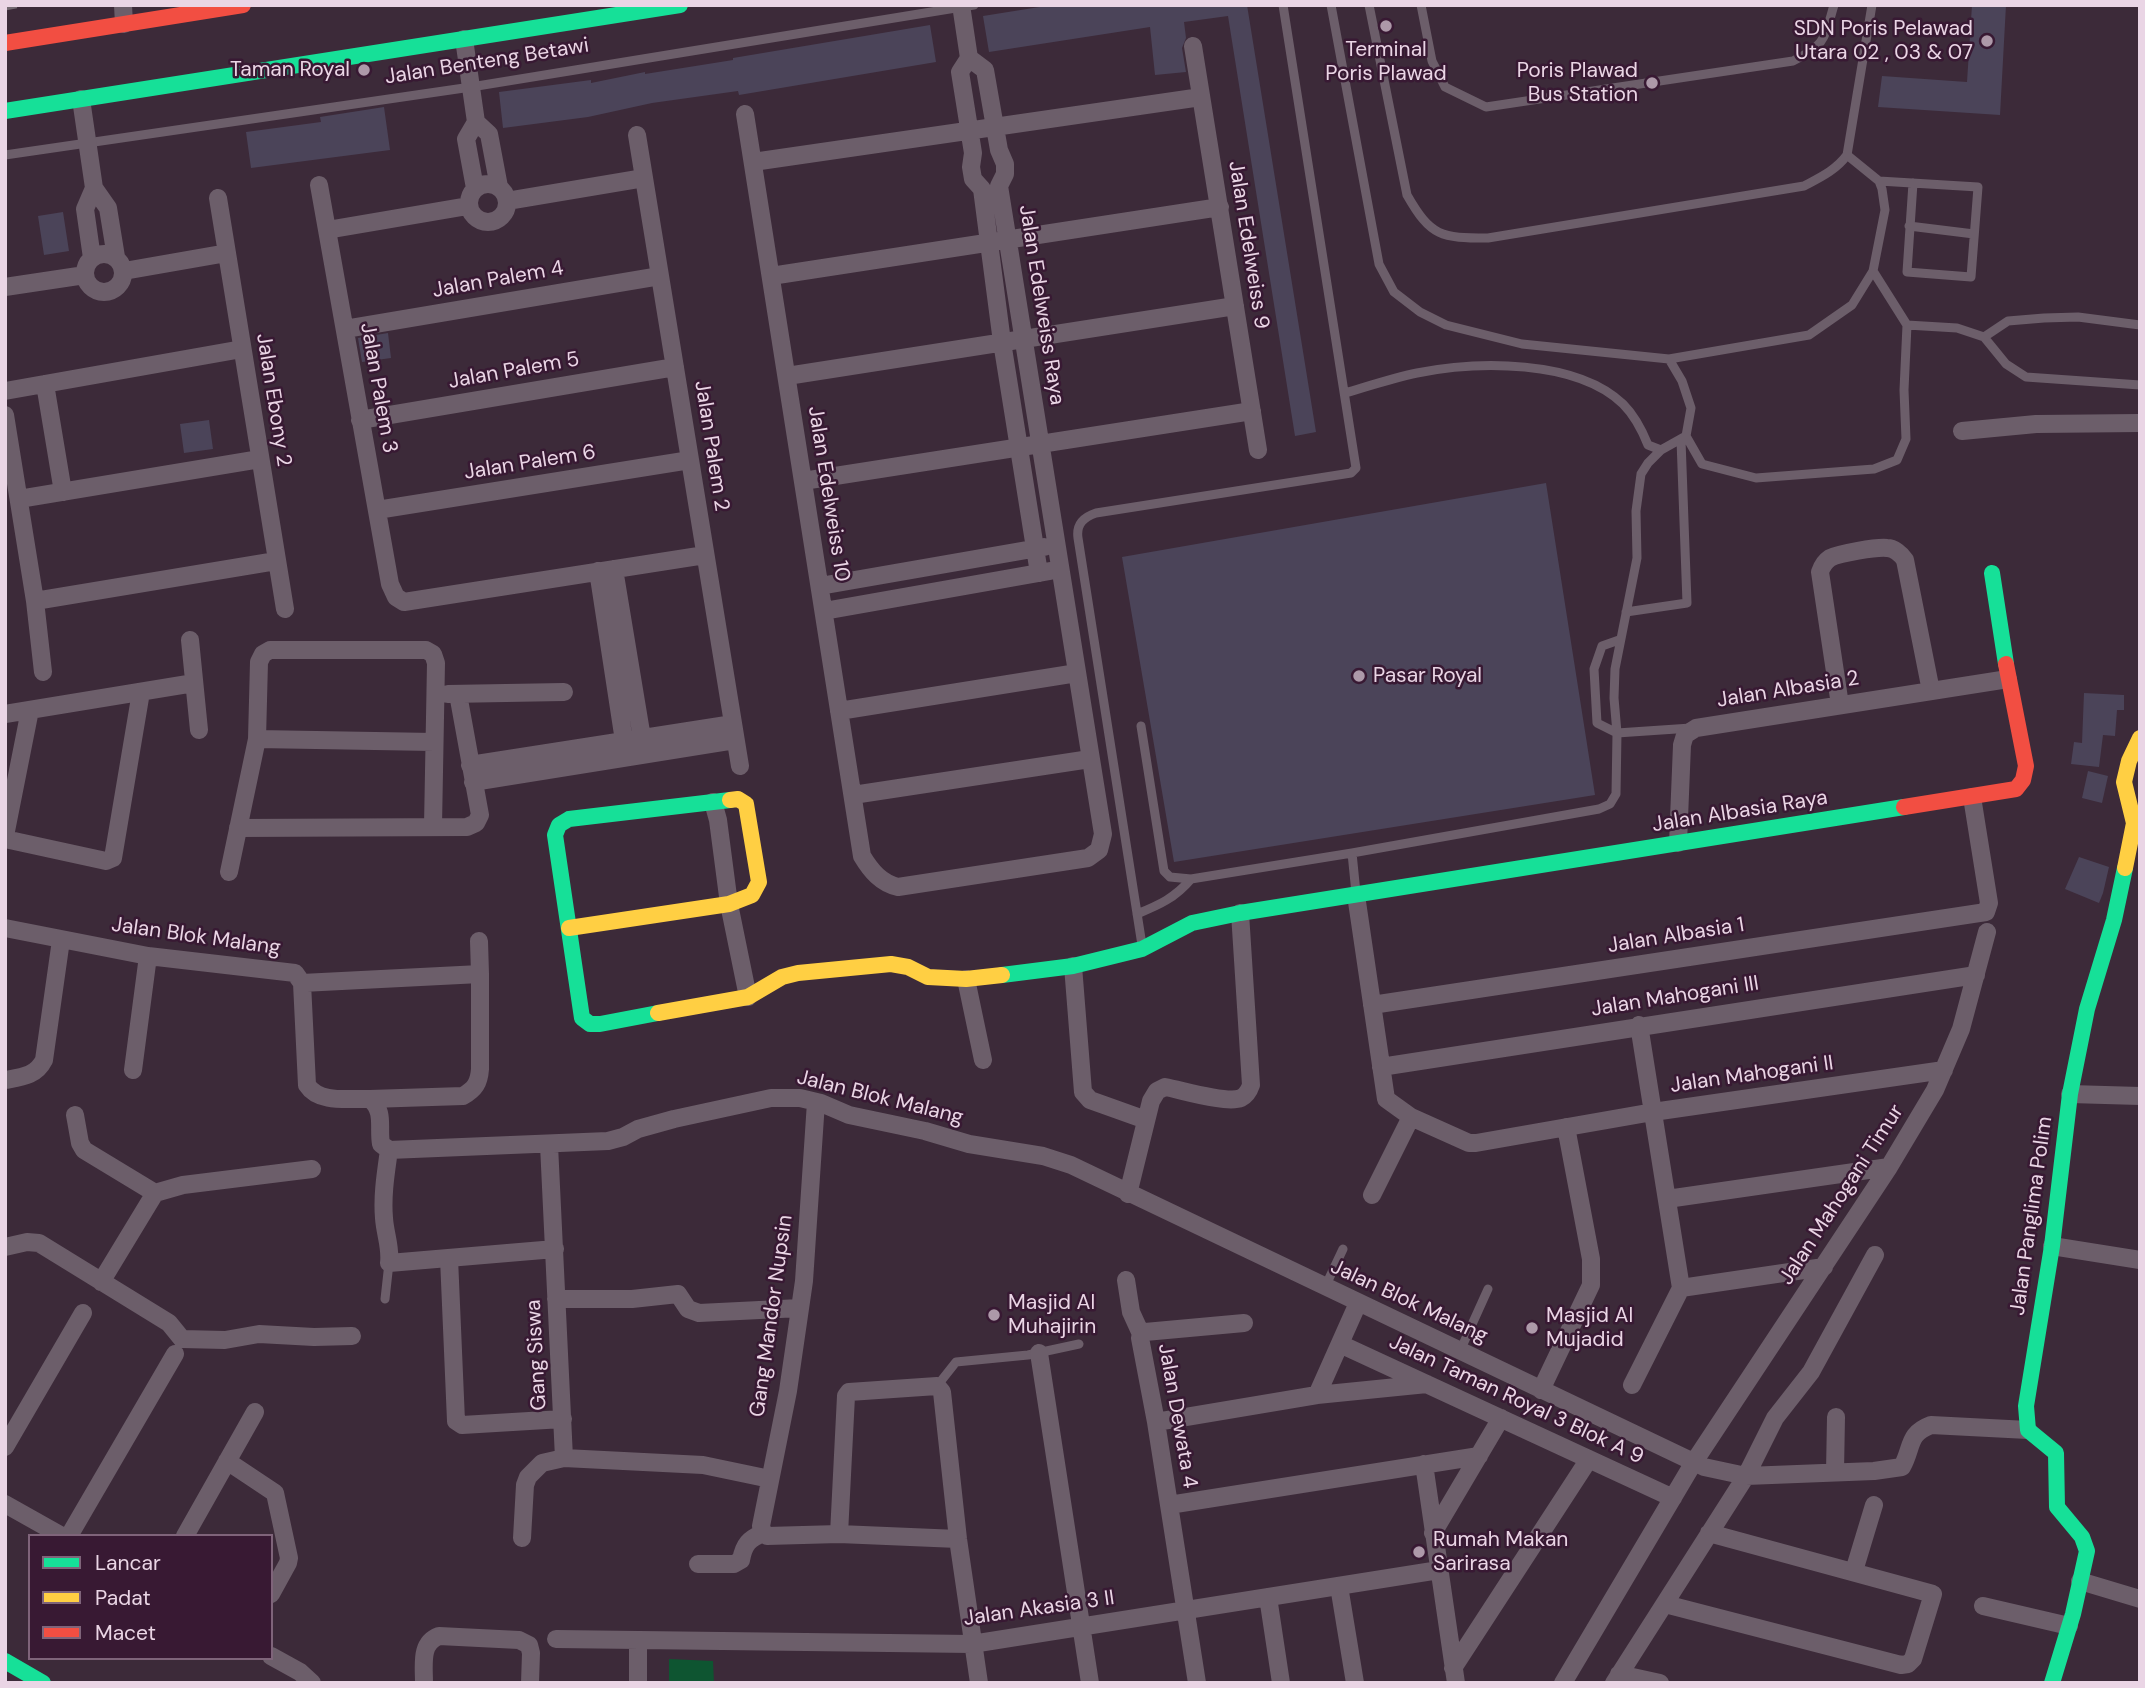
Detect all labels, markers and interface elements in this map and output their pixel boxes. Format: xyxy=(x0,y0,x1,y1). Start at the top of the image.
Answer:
place label: SDN Poris Pelawad Utara 02 , 03 & 07 xyxy=(1794,16,1973,66)
marker: Terminal Poris Plawad xyxy=(1378,18,1394,34)
street label: Jalan Benteng Betawi xyxy=(383,33,591,91)
marker: SDN Poris Pelawad Utara 02 , 03 & 07 xyxy=(1979,33,1995,49)
place label: Terminal Poris Plawad xyxy=(1325,37,1447,87)
place label: Taman Royal xyxy=(230,57,350,83)
place label: Poris Plawad Bus Station xyxy=(1517,58,1638,108)
marker: Taman Royal xyxy=(356,62,372,78)
marker: Poris Plawad Bus Station xyxy=(1644,75,1660,91)
street label: Jalan Edelweiss 9 xyxy=(1222,159,1274,331)
street label: Jalan Edelweiss Raya xyxy=(1013,203,1069,407)
street label: Jalan Palem 4 xyxy=(431,256,565,304)
street label: Jalan Palem 3 xyxy=(354,321,402,455)
street label: Jalan Ebony 2 xyxy=(250,332,296,468)
street label: Jalan Palem 5 xyxy=(447,347,581,395)
street label: Jalan Palem 2 xyxy=(688,379,734,513)
street label: Jalan Edelweiss 10 xyxy=(802,404,854,584)
street label: Jalan Palem 6 xyxy=(462,440,598,486)
place label: Pasar Royal xyxy=(1373,663,1482,689)
street label: Jalan Albasia 2 xyxy=(1715,666,1861,714)
marker: Pasar Royal xyxy=(1351,668,1367,684)
street label: Jalan Albasia Raya xyxy=(1651,786,1829,838)
street label: Jalan Blok Malang xyxy=(110,913,282,961)
street label: Jalan Albasia 1 xyxy=(1606,913,1746,959)
street label: Jalan Mahogani III xyxy=(1589,971,1761,1023)
street label: Jalan Mahogani II xyxy=(1669,1051,1835,1099)
street label: Jalan Blok Malang xyxy=(794,1065,966,1131)
street label: Jalan Mahogani Timur xyxy=(1774,1100,1910,1290)
street label: Jalan Panglima Polim xyxy=(2006,1115,2058,1317)
street label: Gang Mandor Nupsin xyxy=(745,1213,799,1419)
street label: Jalan Blok Malang xyxy=(1326,1255,1492,1349)
place label: Masjid Al Muhajirin xyxy=(1008,1290,1096,1340)
street label: Gang Siswa xyxy=(522,1299,552,1411)
place label: Masjid Al Mujadid xyxy=(1546,1303,1633,1353)
marker: Masjid Al Muhajirin xyxy=(986,1307,1002,1323)
marker: Masjid Al Mujadid xyxy=(1524,1320,1540,1336)
street label: Jalan Taman Royal 3 Blok A 9 xyxy=(1385,1330,1647,1470)
street label: Jalan Dewata 4 xyxy=(1152,1342,1202,1490)
place label: Rumah Makan Sarirasa xyxy=(1433,1527,1568,1577)
legend xyxy=(28,1534,273,1660)
marker: Rumah Makan Sarirasa xyxy=(1411,1544,1427,1560)
text: Lancar xyxy=(95,1549,161,1577)
text: Padat xyxy=(95,1584,151,1612)
street label: Jalan Akasia 3 II xyxy=(962,1586,1116,1632)
text: Macet xyxy=(95,1619,156,1647)

